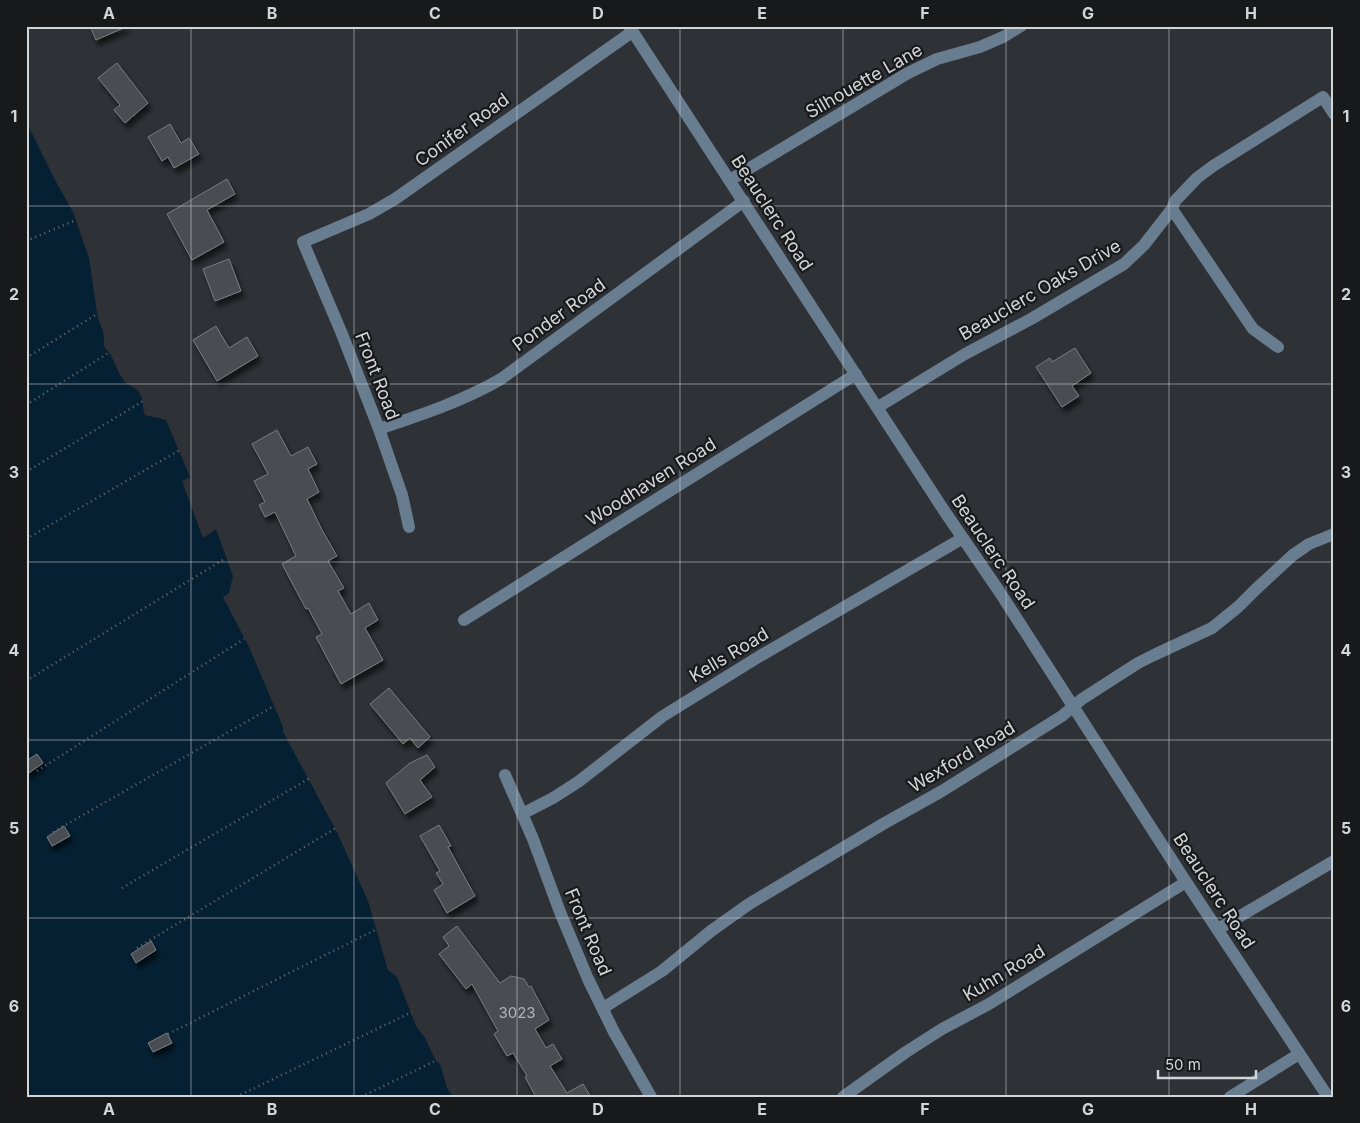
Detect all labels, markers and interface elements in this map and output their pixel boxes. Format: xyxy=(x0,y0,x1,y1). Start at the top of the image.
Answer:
text: A xyxy=(103,3,115,23)
text: B xyxy=(267,3,277,23)
text: C xyxy=(429,3,441,23)
text: D xyxy=(592,3,604,23)
text: E xyxy=(757,3,767,23)
text: F xyxy=(920,3,930,23)
text: G xyxy=(1082,3,1094,23)
text: H xyxy=(1245,3,1257,23)
street label: Silhouette Lane xyxy=(802,39,926,122)
street label: Conifer Road xyxy=(411,89,513,171)
text: 1 xyxy=(11,106,17,126)
text: 1 xyxy=(1343,106,1349,126)
street label: Beauclerc Road xyxy=(727,151,818,274)
street label: Beauclerc Oaks Drive xyxy=(955,235,1124,344)
street label: Ponder Road xyxy=(508,274,609,355)
text: 2 xyxy=(9,284,19,304)
text: 2 xyxy=(1341,284,1351,304)
street label: Front Road xyxy=(351,329,404,423)
street label: Woodhaven Road xyxy=(582,433,720,530)
text: 3 xyxy=(9,462,19,482)
text: 3 xyxy=(1341,462,1351,482)
street label: Beauclerc Road xyxy=(947,490,1039,613)
street label: Kells Road xyxy=(685,623,772,686)
text: 4 xyxy=(9,640,20,660)
text: 4 xyxy=(1341,640,1352,660)
street label: Wexford Road xyxy=(905,717,1019,796)
text: 5 xyxy=(9,818,19,838)
text: 5 xyxy=(1341,818,1351,838)
street label: Beauclerc Road xyxy=(1169,829,1260,952)
street label: Front Road xyxy=(561,885,616,978)
street label: Kuhn Road xyxy=(959,940,1049,1005)
text: 6 xyxy=(9,996,19,1016)
text: 6 xyxy=(1341,996,1351,1016)
house number: 3023 xyxy=(498,1003,536,1022)
scale bar xyxy=(1158,1048,1255,1080)
text: 50 m xyxy=(1165,1055,1201,1074)
text: A xyxy=(103,1099,115,1119)
text: B xyxy=(267,1099,277,1119)
text: C xyxy=(429,1099,441,1119)
text: D xyxy=(592,1099,604,1119)
text: E xyxy=(757,1099,767,1119)
text: F xyxy=(920,1099,930,1119)
text: G xyxy=(1082,1099,1094,1119)
text: H xyxy=(1245,1099,1257,1119)

